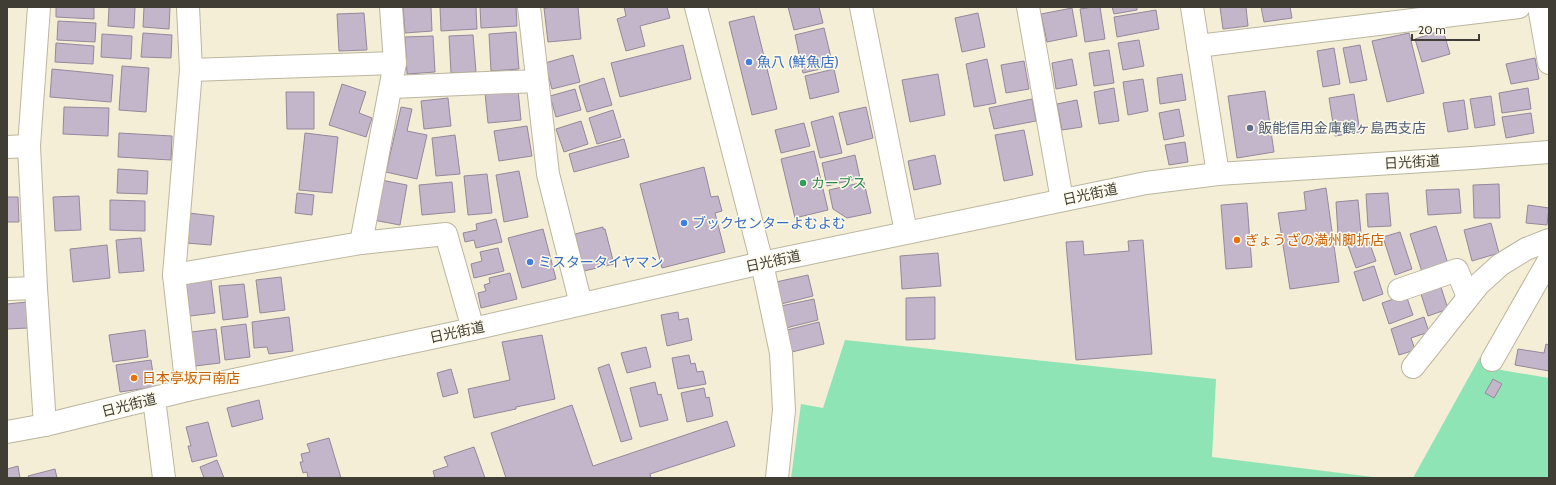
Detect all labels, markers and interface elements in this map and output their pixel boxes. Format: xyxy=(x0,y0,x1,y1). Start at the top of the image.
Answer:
scale bar xyxy=(1412,16,1479,42)
text: 20 m xyxy=(1418,22,1446,37)
place label: 魚八 (鮮魚店) xyxy=(757,53,839,71)
marker: 魚八 (鮮魚店) xyxy=(744,57,754,67)
place label: 飯能信用金庫鶴ヶ島西支店 xyxy=(1258,119,1426,137)
marker: 飯能信用金庫鶴ヶ島西支店 xyxy=(1245,123,1255,133)
street label: 日光街道 xyxy=(1384,152,1440,172)
place label: カーブス xyxy=(811,174,866,192)
marker: カーブス xyxy=(798,178,808,188)
street label: 日光街道 xyxy=(1061,179,1119,209)
place label: ブックセンターよむよむ xyxy=(692,214,846,232)
marker: ブックセンターよむよむ xyxy=(679,218,689,228)
place label: ぎょうざの満州脚折店 xyxy=(1245,231,1384,249)
marker: ぎょうざの満州脚折店 xyxy=(1232,235,1242,245)
street label: 日光街道 xyxy=(744,246,802,276)
place label: ミスタータイヤマン xyxy=(538,253,664,271)
marker: ミスタータイヤマン xyxy=(525,257,535,267)
street label: 日光街道 xyxy=(428,317,486,347)
place label: 日本亭坂戸南店 xyxy=(142,369,240,387)
marker: 日本亭坂戸南店 xyxy=(129,373,139,383)
street label: 日光街道 xyxy=(100,389,158,421)

